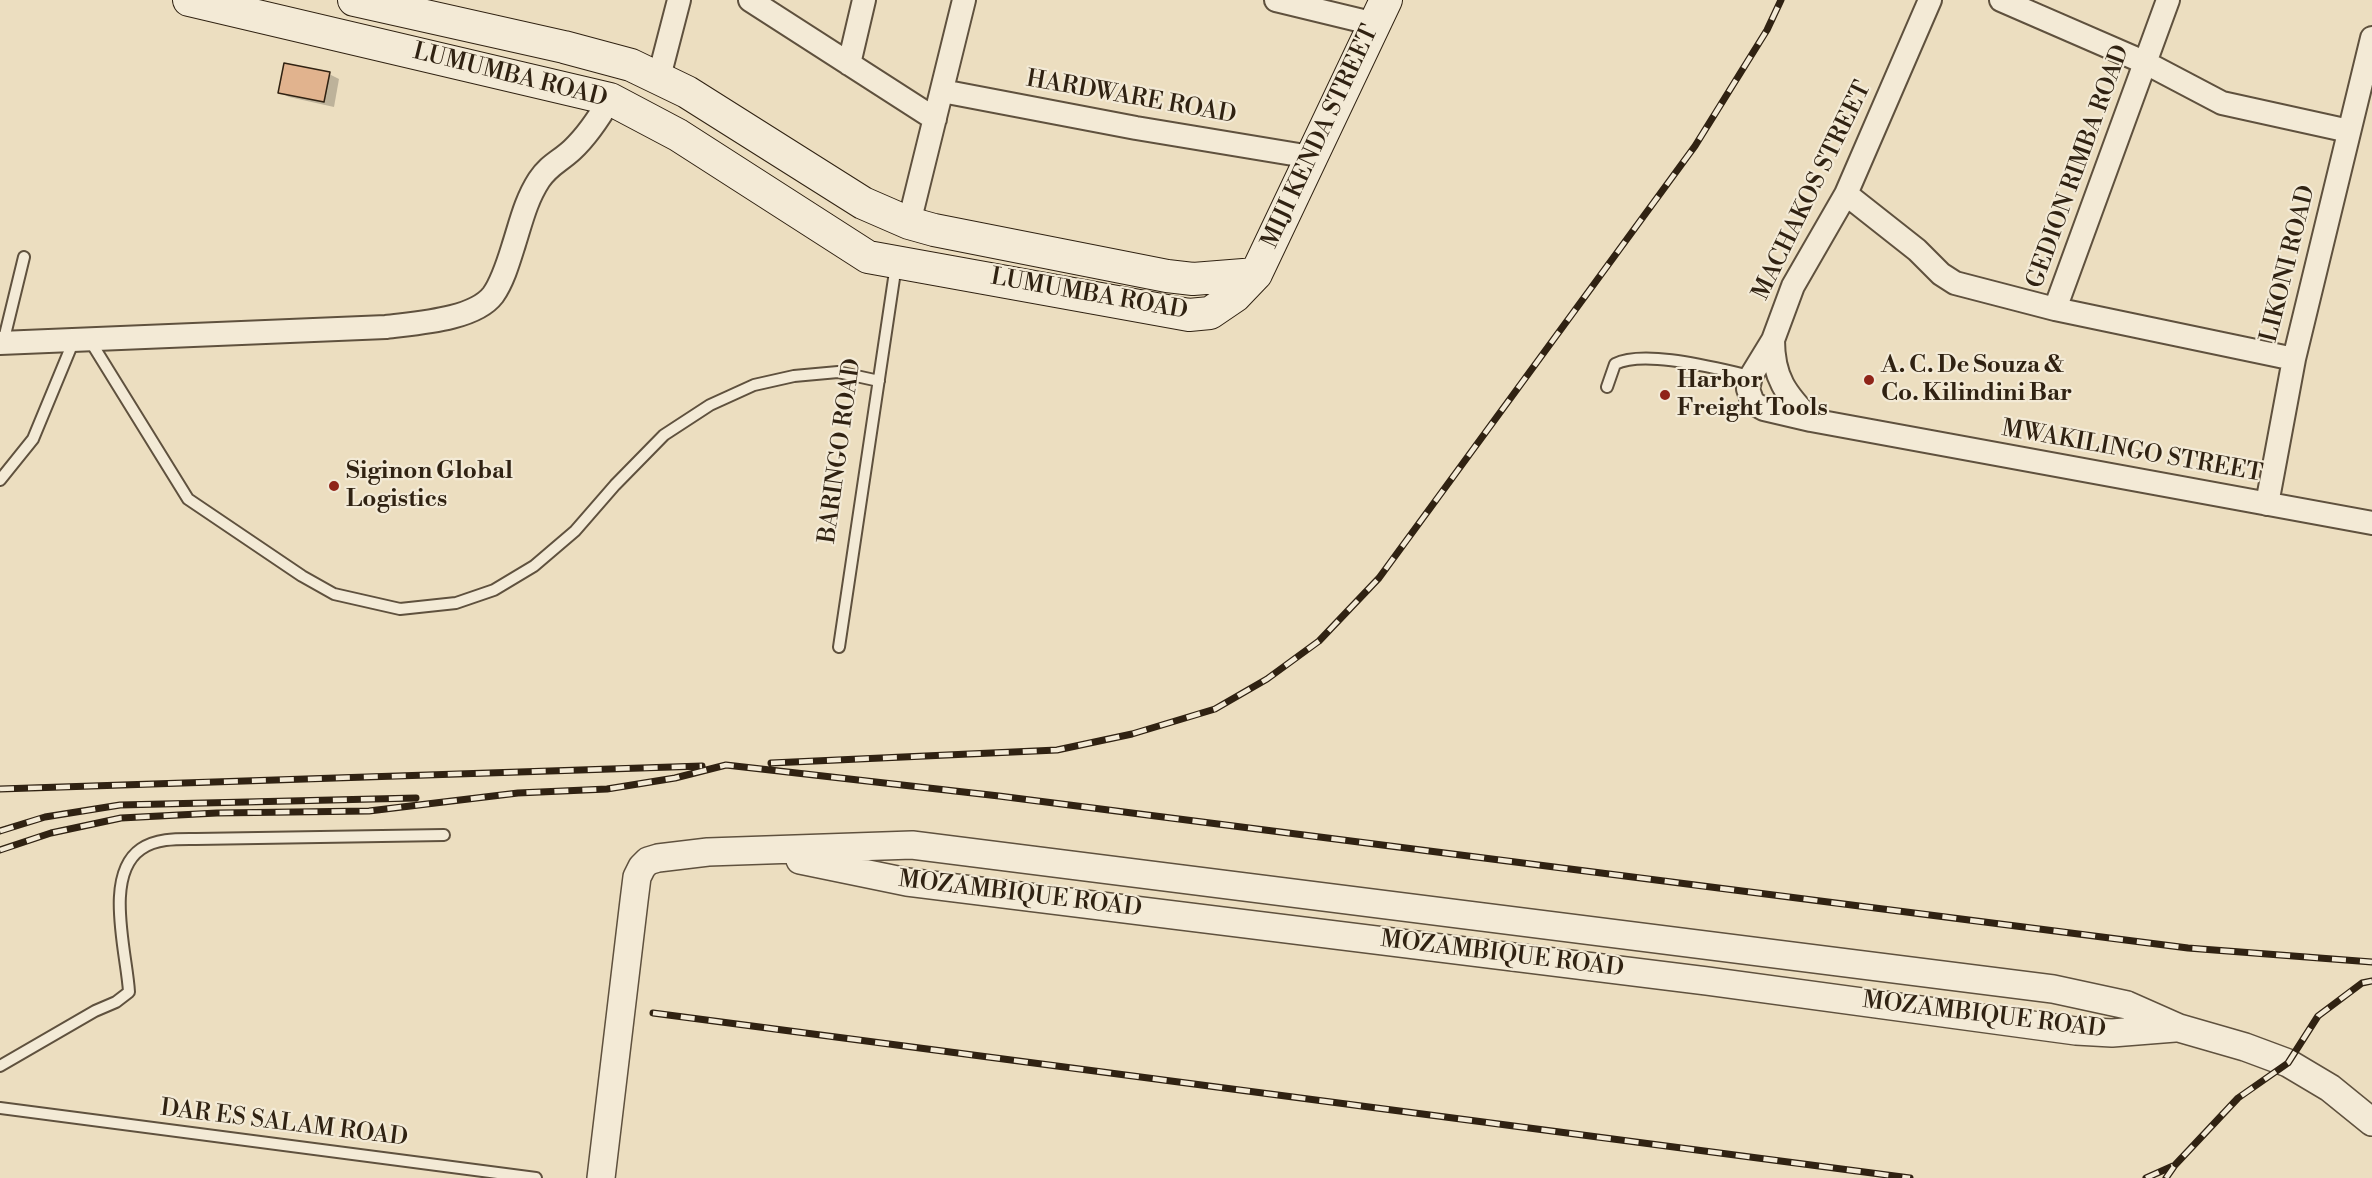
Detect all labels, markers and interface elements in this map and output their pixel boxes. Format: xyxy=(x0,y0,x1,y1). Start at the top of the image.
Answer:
street label: MIJI KENDA STREET xyxy=(1257,21,1385,253)
street label: LUMUMBA ROAD xyxy=(410,38,610,114)
street label: GEDION RIMBA ROAD xyxy=(2022,41,2136,293)
street label: HARDWARE ROAD xyxy=(1024,65,1238,131)
street label: MACHAKOS STREET xyxy=(1747,77,1879,305)
street label: LIKONI ROAD xyxy=(2256,182,2322,346)
street label: LUMUMBA ROAD xyxy=(988,263,1190,327)
place label: A. C. De Souza & Co. Kilindini Bar xyxy=(1881,352,2072,408)
street label: BARINGO ROAD xyxy=(814,357,868,545)
place label: Harbor Freight Tools xyxy=(1677,367,1828,423)
marker: A. C. De Souza & Co. Kilindini Bar xyxy=(1862,373,1876,387)
marker: Harbor Freight Tools xyxy=(1658,388,1672,402)
street label: MWAKILINGO STREET xyxy=(1999,415,2265,489)
place label: Siginon Global Logistics xyxy=(346,458,513,514)
marker: Siginon Global Logistics xyxy=(327,479,341,493)
street label: MOZAMBIQUE ROAD xyxy=(897,866,1143,924)
street label: MOZAMBIQUE ROAD xyxy=(1379,926,1625,984)
street label: MOZAMBIQUE ROAD xyxy=(1861,987,2107,1045)
street label: DAR ES SALAM ROAD xyxy=(159,1095,409,1153)

